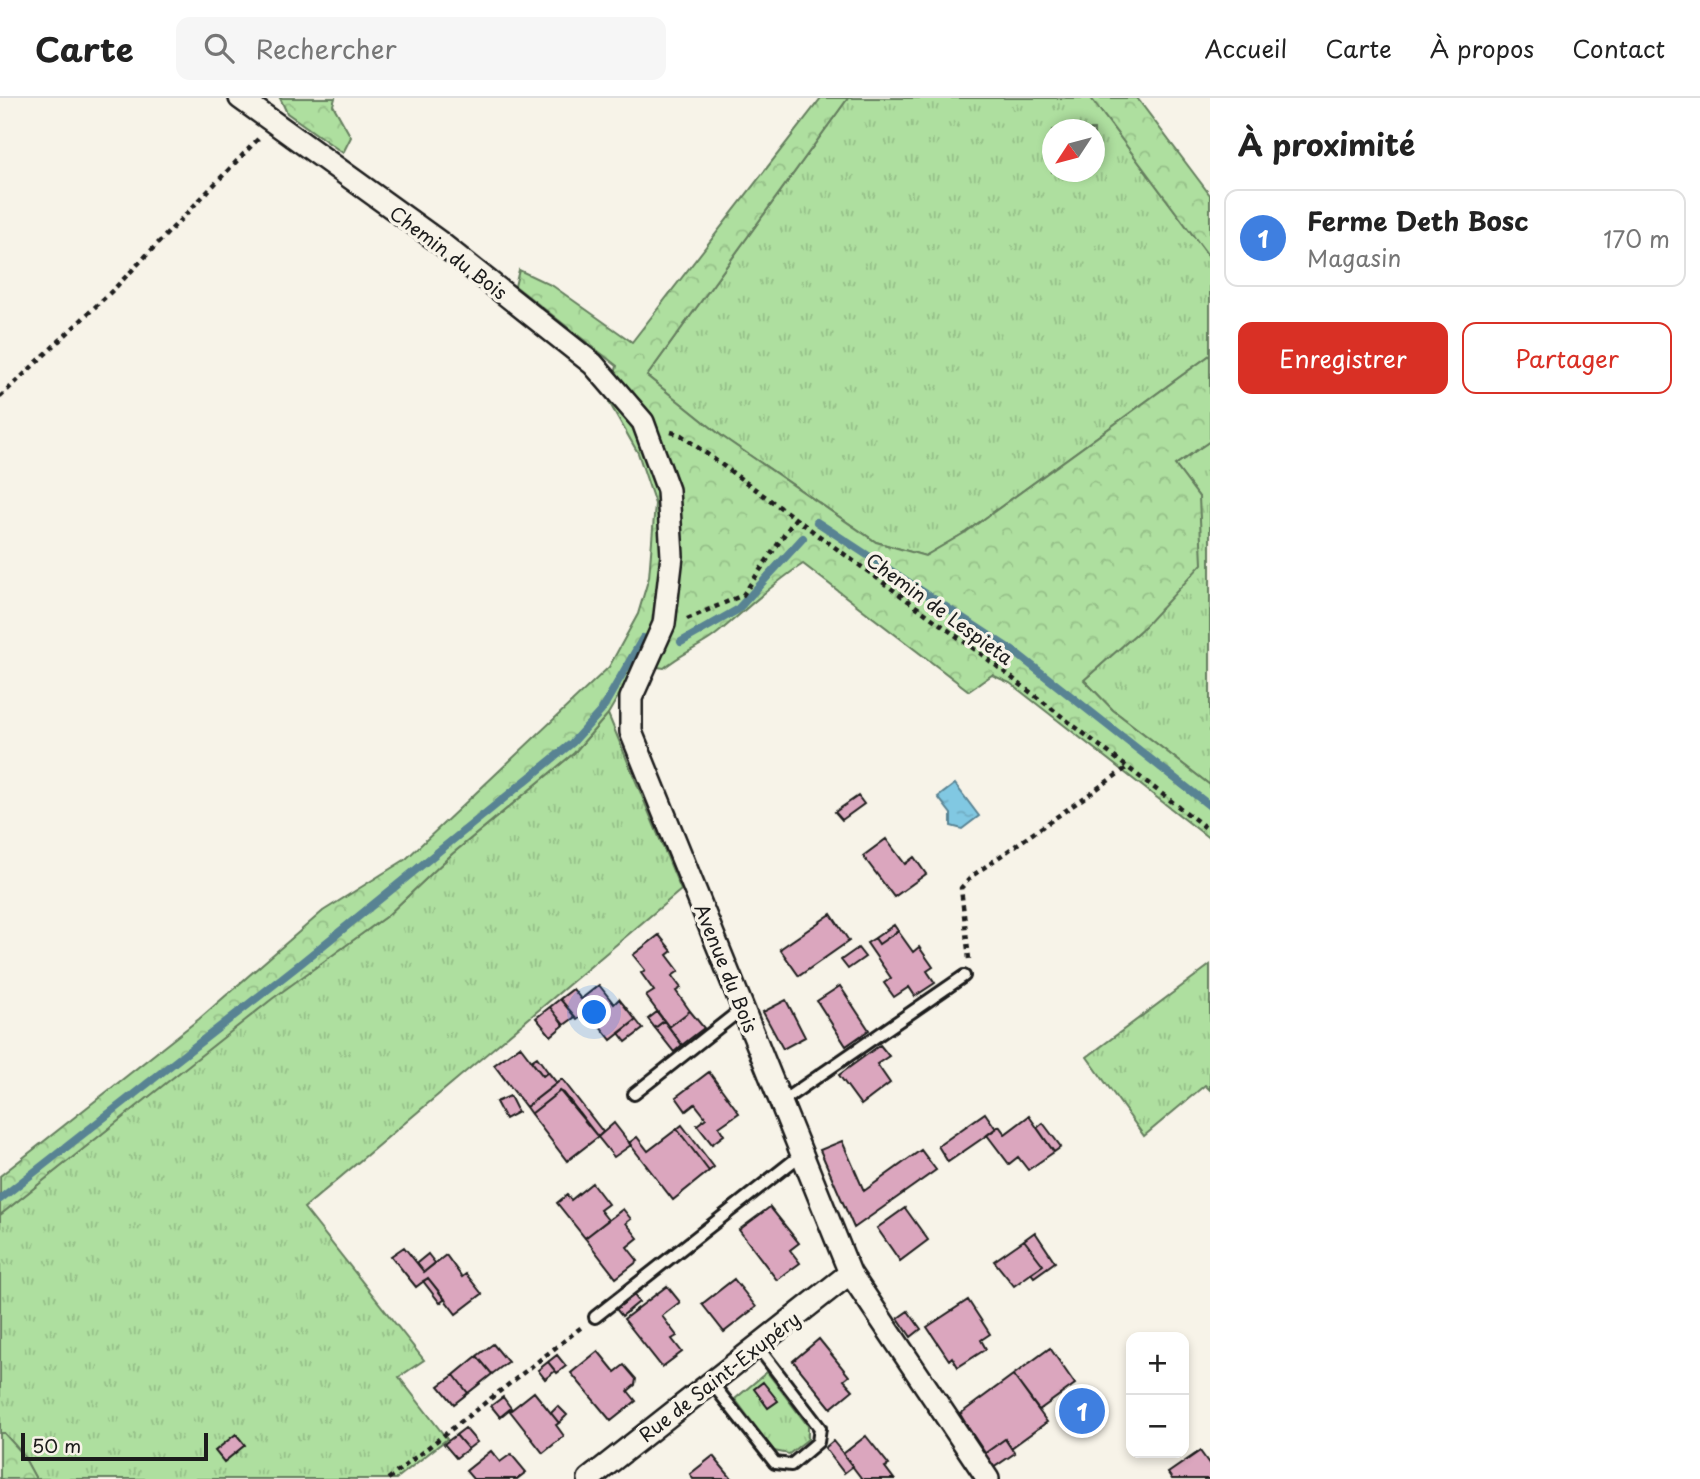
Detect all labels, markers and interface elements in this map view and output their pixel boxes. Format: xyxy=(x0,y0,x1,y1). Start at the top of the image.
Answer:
search box xyxy=(176,17,666,80)
text: Carte xyxy=(35,23,134,73)
icon: search xyxy=(200,29,238,67)
text: Rechercher xyxy=(256,29,397,68)
text: Accueil xyxy=(1204,30,1287,66)
text: Carte xyxy=(1325,30,1392,66)
text: À propos xyxy=(1430,30,1534,66)
text: Contact xyxy=(1572,30,1665,66)
north arrow xyxy=(1042,119,1105,182)
text: À proximité xyxy=(1238,121,1415,166)
street label: Chemin du Bois xyxy=(384,198,514,306)
text: Ferme Deth Bosc xyxy=(1307,201,1529,240)
text: 1 xyxy=(1258,221,1269,256)
text: 170 m xyxy=(1603,221,1670,256)
text: Magasin xyxy=(1307,240,1401,275)
button: Enregistrer xyxy=(1238,322,1448,394)
button: Partager xyxy=(1462,322,1672,394)
street label: Chemin de Lespieta xyxy=(861,545,1019,671)
street label: Avenue du Bois xyxy=(688,899,766,1037)
your location xyxy=(577,995,611,1029)
street label: Rue de Saint-Exupéry xyxy=(632,1304,806,1448)
map controls xyxy=(1126,1332,1189,1458)
button: + xyxy=(1126,1332,1189,1395)
pin: 1 xyxy=(1059,1385,1105,1437)
button: − xyxy=(1126,1395,1189,1458)
scale bar xyxy=(21,1430,208,1462)
text: 50 m xyxy=(32,1431,81,1459)

